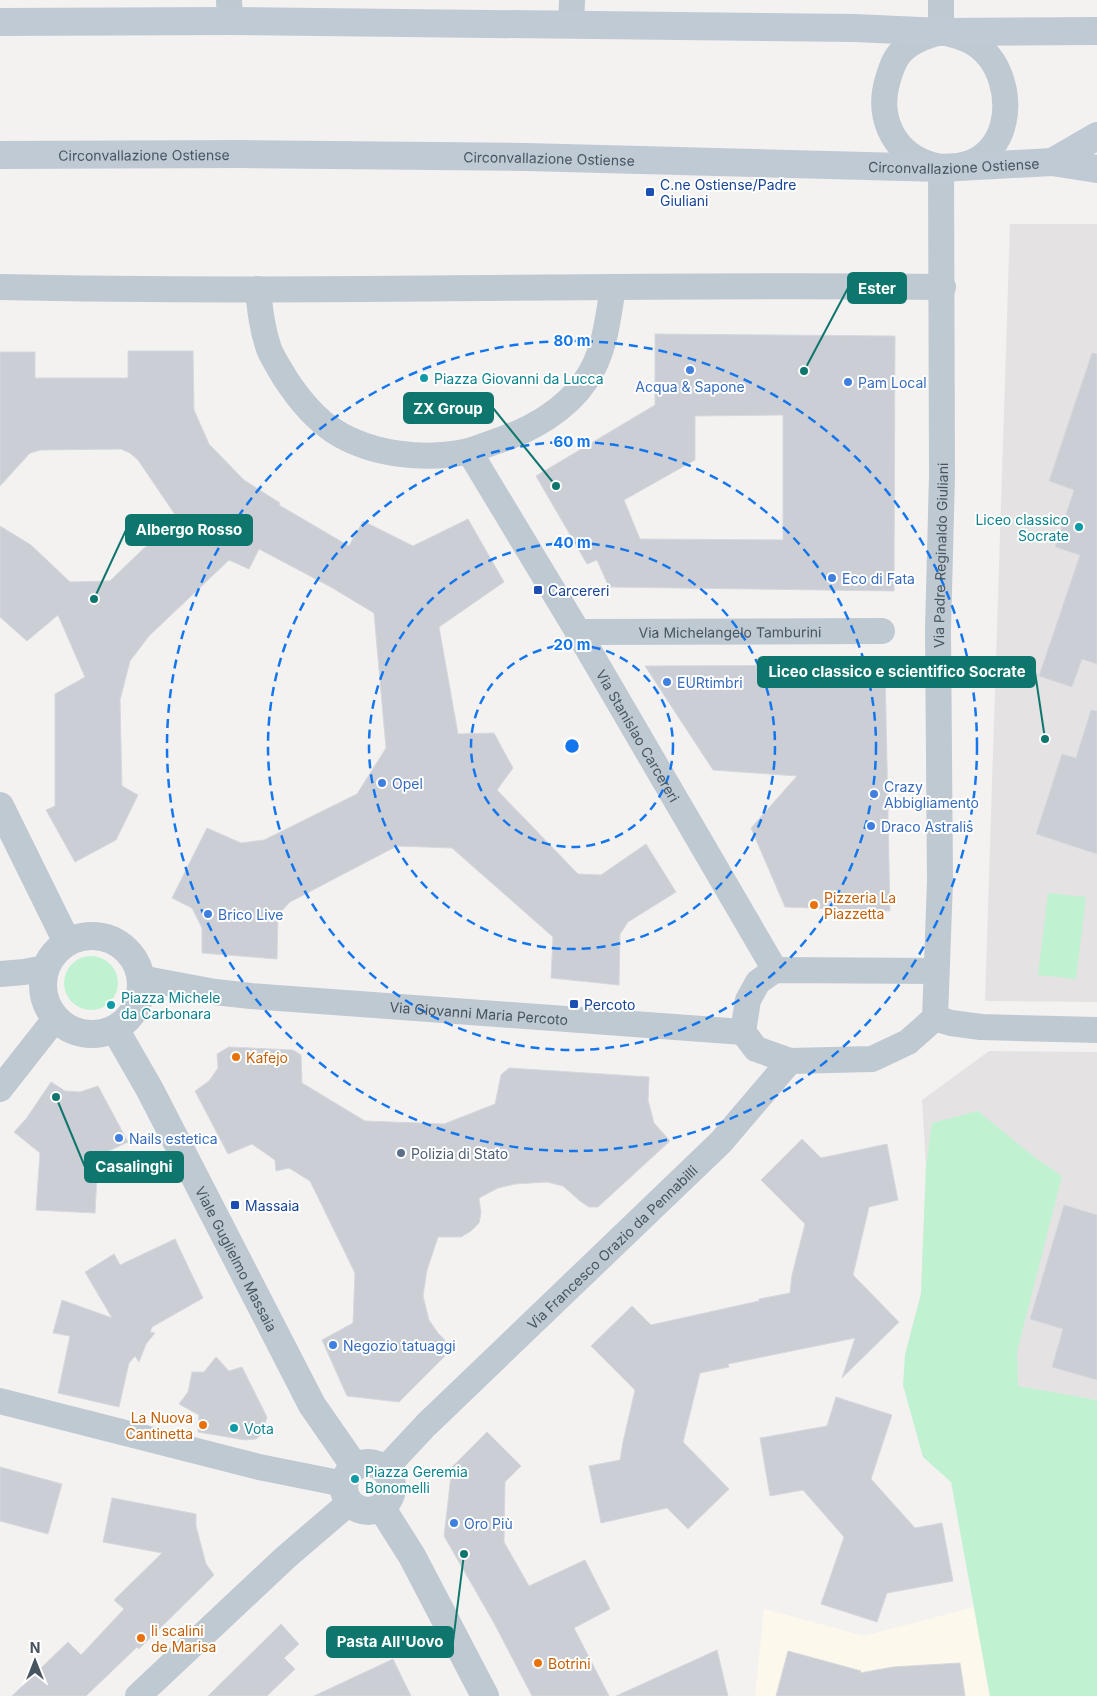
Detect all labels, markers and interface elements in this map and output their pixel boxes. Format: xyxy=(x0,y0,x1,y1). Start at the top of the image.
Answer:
street label: Circonvallazione Ostiense xyxy=(58,146,230,163)
street label: Circonvallazione Ostiense xyxy=(463,148,635,168)
street label: Circonvallazione Ostiense xyxy=(868,154,1040,177)
place label: C.ne Ostiense/Padre Giuliani xyxy=(660,176,796,209)
marker: C.ne Ostiense/Padre Giuliani xyxy=(644,186,656,198)
callout: Ester xyxy=(848,273,906,303)
text: Ester xyxy=(858,279,896,298)
text: 80 m xyxy=(553,331,591,350)
marker: Acqua & Sapone xyxy=(684,364,696,376)
place label: Piazza Giovanni da Lucca xyxy=(434,370,604,387)
marker: Piazza Giovanni da Lucca xyxy=(418,372,430,384)
place label: Pam Local xyxy=(858,374,927,391)
marker: Pam Local xyxy=(842,376,854,388)
place label: Acqua & Sapone xyxy=(635,378,745,395)
callout: ZX Group xyxy=(404,393,493,423)
text: ZX Group xyxy=(413,399,483,418)
text: 60 m xyxy=(553,432,591,451)
street label: Via Padre Reginaldo Giuliani xyxy=(929,463,951,648)
place label: Liceo classico Socrate xyxy=(975,511,1069,544)
callout: Albergo Rosso xyxy=(126,515,252,545)
text: Albergo Rosso xyxy=(136,520,242,539)
marker: Liceo classico Socrate xyxy=(1073,521,1085,533)
text: 40 m xyxy=(553,533,591,552)
place label: Eco di Fata xyxy=(842,570,915,587)
marker: Eco di Fata xyxy=(826,572,838,584)
place label: Carcereri xyxy=(548,582,609,599)
marker: Carcereri xyxy=(532,584,544,596)
street label: Via Michelangelo Tamburini xyxy=(638,623,822,640)
text: 20 m xyxy=(554,635,590,654)
callout: Liceo classico e scientifico Socrate xyxy=(758,657,1035,687)
text: Liceo classico e scientifico Socrate xyxy=(768,662,1026,681)
street label: Via Stanislao Carcereri xyxy=(593,666,684,805)
place label: EURtimbri xyxy=(677,674,743,691)
marker: EURtimbri xyxy=(661,676,673,688)
centre of rings xyxy=(563,737,581,755)
place label: Opel xyxy=(392,775,423,792)
marker: Opel xyxy=(376,777,388,789)
place label: Crazy Abbigliamento xyxy=(884,778,979,811)
marker: Crazy Abbigliamento xyxy=(868,788,880,800)
place label: Draco Astralis xyxy=(881,818,974,835)
marker: Draco Astralis xyxy=(865,820,877,832)
place label: Pizzeria La Piazzetta xyxy=(824,889,896,922)
marker: Pizzeria La Piazzetta xyxy=(808,899,820,911)
place label: Brico Live xyxy=(218,906,283,923)
marker: Brico Live xyxy=(202,908,214,920)
place label: Piazza Michele da Carbonara xyxy=(121,989,220,1022)
place label: Percoto xyxy=(584,996,635,1013)
street label: Via Giovanni Maria Percoto xyxy=(389,998,569,1028)
marker: Percoto xyxy=(568,998,580,1010)
marker: Piazza Michele da Carbonara xyxy=(105,999,117,1011)
place label: Kafejo xyxy=(246,1049,288,1066)
marker: Kafejo xyxy=(230,1051,242,1063)
place label: Nails estetica xyxy=(129,1130,218,1147)
marker: Nails estetica xyxy=(113,1132,125,1144)
place label: Polizia di Stato xyxy=(411,1145,508,1162)
marker: Polizia di Stato xyxy=(395,1147,407,1159)
callout: Casalinghi xyxy=(85,1152,183,1182)
text: Casalinghi xyxy=(95,1157,173,1176)
street label: Via Francesco Orazio da Pennabilli xyxy=(523,1161,700,1332)
street label: Viale Guglielmo Massaia xyxy=(192,1183,281,1334)
place label: Massaia xyxy=(245,1197,299,1214)
marker: Massaia xyxy=(229,1199,241,1211)
place label: Negozio tatuaggi xyxy=(343,1337,456,1354)
marker: Negozio tatuaggi xyxy=(327,1339,339,1351)
place label: La Nuova Cantinetta xyxy=(125,1409,193,1442)
marker: La Nuova Cantinetta xyxy=(197,1419,209,1431)
place label: Vota xyxy=(244,1420,274,1437)
marker: Vota xyxy=(228,1422,240,1434)
place label: Piazza Geremia Bonomelli xyxy=(365,1463,468,1496)
marker: Piazza Geremia Bonomelli xyxy=(349,1473,361,1485)
place label: Oro Più xyxy=(464,1515,513,1532)
marker: Oro Più xyxy=(448,1517,460,1529)
place label: li scalini de Marisa xyxy=(151,1622,216,1655)
callout: Pasta All'Uovo xyxy=(327,1627,453,1657)
marker: li scalini de Marisa xyxy=(135,1632,147,1644)
text: Pasta All'Uovo xyxy=(337,1632,443,1651)
north arrow xyxy=(10,1636,60,1686)
text: N xyxy=(30,1639,40,1656)
place label: Botrini xyxy=(548,1655,591,1672)
marker: Botrini xyxy=(532,1657,544,1669)

